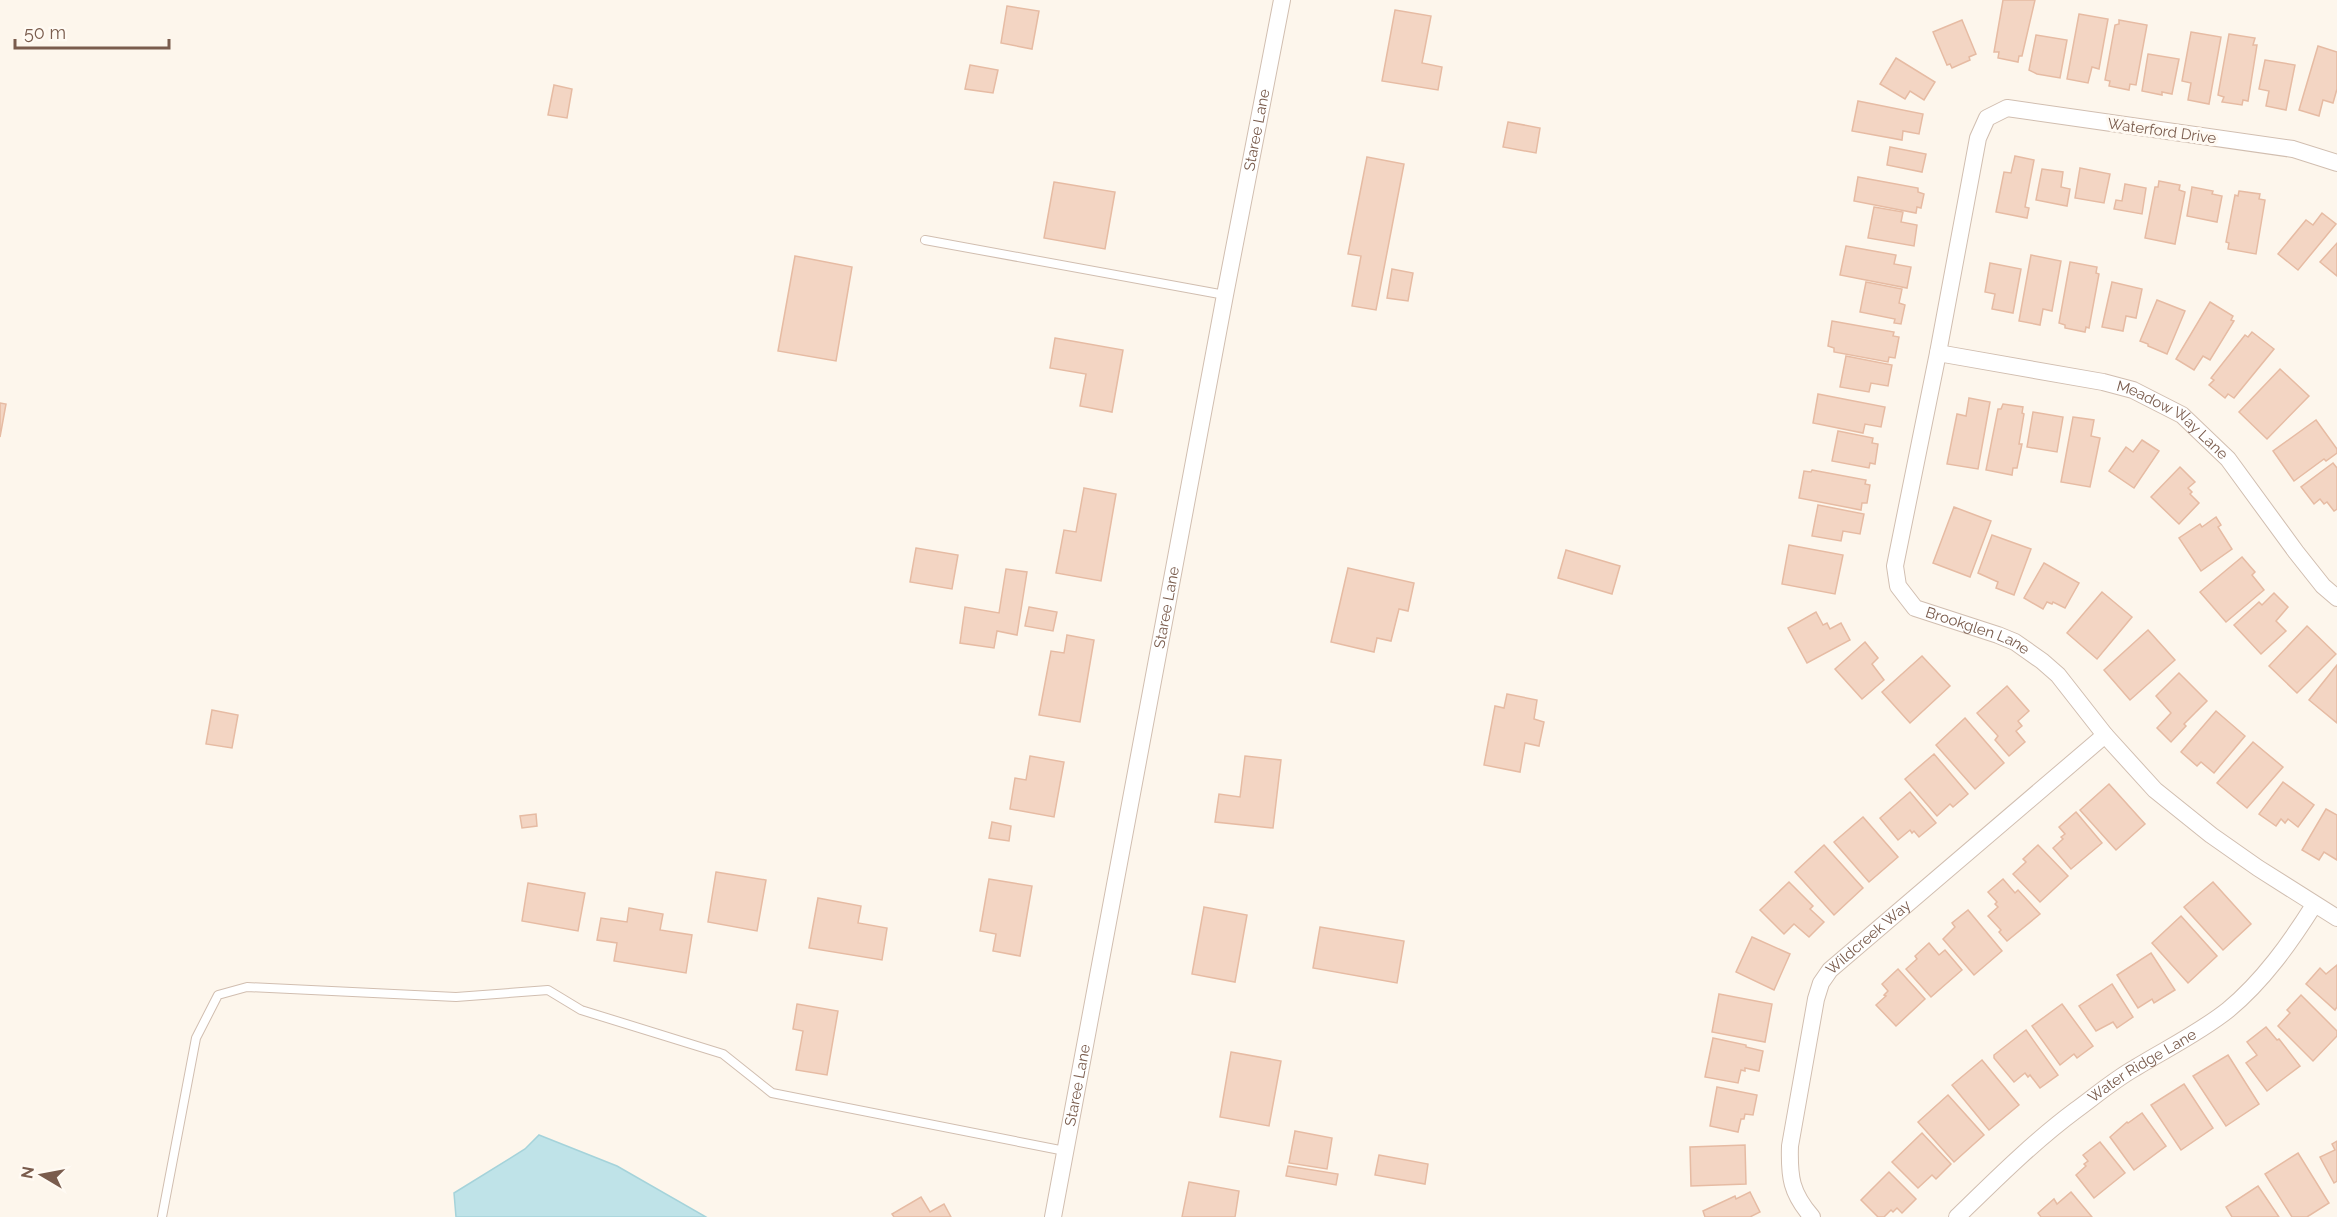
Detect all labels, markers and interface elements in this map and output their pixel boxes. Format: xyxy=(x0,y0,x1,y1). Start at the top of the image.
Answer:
scale bar xyxy=(15,12,170,50)
text: 50 m xyxy=(24,22,66,43)
street label: Staree Lane xyxy=(1240,87,1274,173)
street label: Waterford Drive xyxy=(2106,114,2218,148)
street label: Meadow Way Lane xyxy=(2115,377,2232,463)
street label: Staree Lane xyxy=(1150,565,1183,650)
street label: Brookglen Lane xyxy=(1923,603,2033,659)
street label: Wildcreek Way xyxy=(1822,896,1914,978)
street label: Water Ridge Lane xyxy=(2085,1025,2200,1107)
street label: Staree Lane xyxy=(1061,1043,1094,1128)
north arrow xyxy=(12,1145,72,1205)
text: N xyxy=(17,1165,38,1180)

